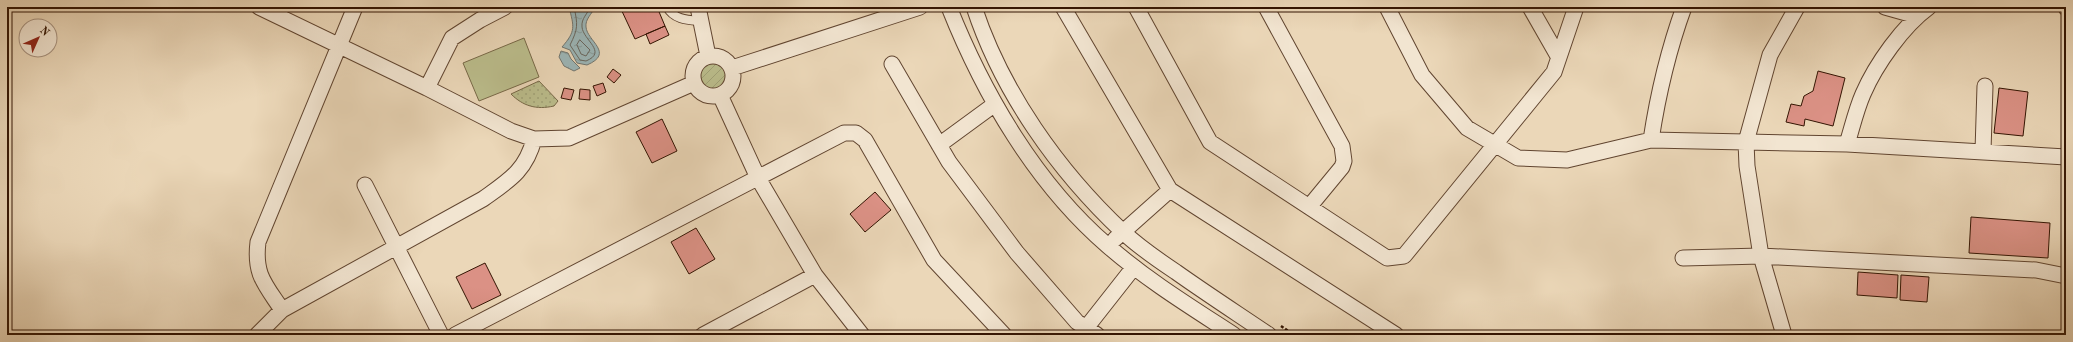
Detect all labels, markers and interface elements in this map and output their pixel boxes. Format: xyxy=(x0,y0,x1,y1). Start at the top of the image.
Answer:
north arrow xyxy=(18,18,58,58)
text: N xyxy=(37,25,51,39)

